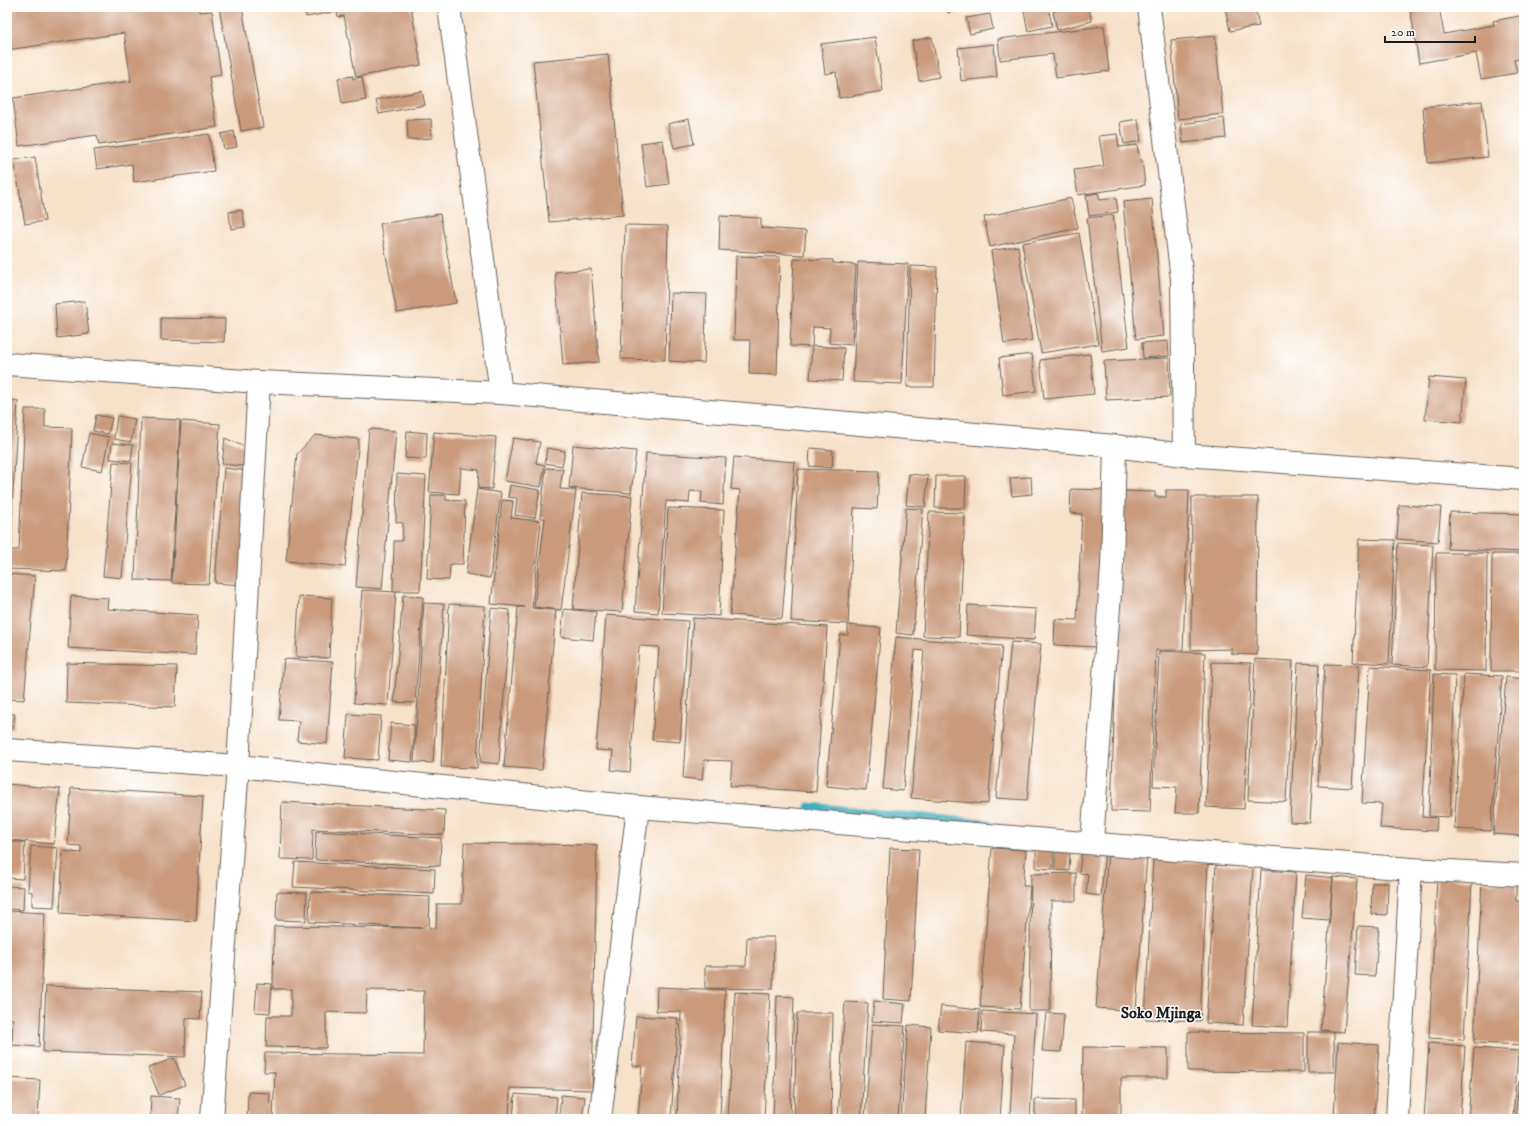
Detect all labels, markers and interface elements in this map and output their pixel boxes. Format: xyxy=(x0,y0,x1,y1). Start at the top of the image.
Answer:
scale bar xyxy=(1385,18,1475,44)
text: 20 m xyxy=(1391,25,1415,40)
district label: Soko Mjinga xyxy=(1121,1003,1203,1023)

